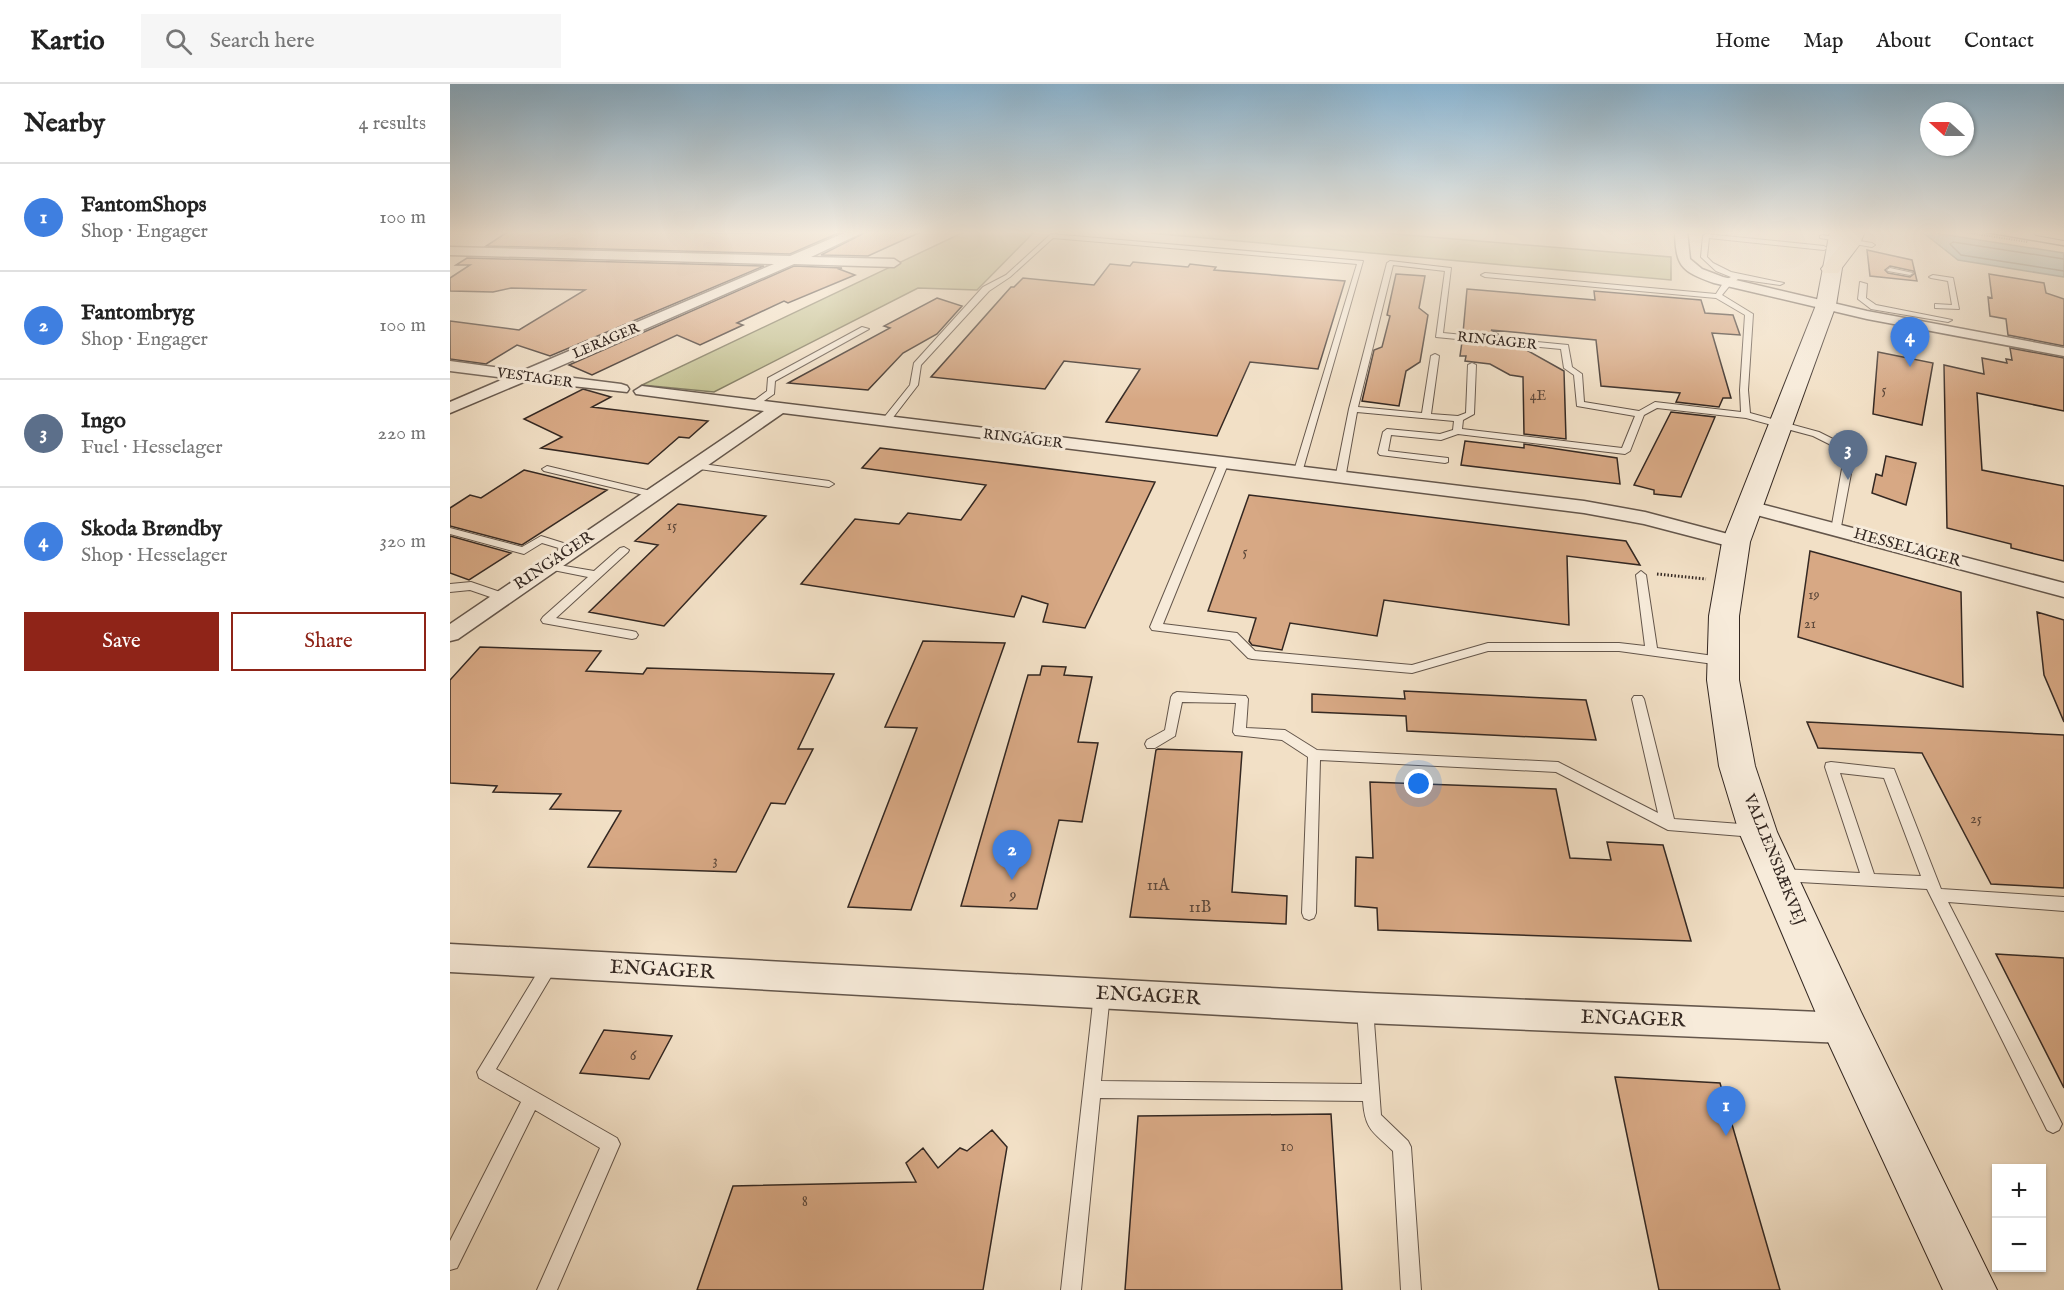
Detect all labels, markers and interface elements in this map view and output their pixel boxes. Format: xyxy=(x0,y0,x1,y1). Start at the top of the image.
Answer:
search box xyxy=(141,14,561,68)
text: Kartio xyxy=(30,24,105,59)
icon: search xyxy=(162,25,195,58)
text: Search here xyxy=(210,27,315,55)
text: Home xyxy=(1715,28,1770,55)
text: Map xyxy=(1803,28,1843,55)
text: About xyxy=(1876,28,1931,55)
text: Contact xyxy=(1964,28,2034,55)
north arrow xyxy=(1920,102,1974,156)
text: Nearby xyxy=(24,107,105,140)
text: 4 results xyxy=(359,111,426,136)
text: FantomShops xyxy=(81,191,207,219)
text: 1 xyxy=(40,205,47,230)
text: 100 m xyxy=(379,205,426,230)
text: Shop · Engager xyxy=(81,219,208,244)
text: Fantombryg xyxy=(81,299,194,327)
text: 2 xyxy=(39,313,48,338)
text: 100 m xyxy=(379,313,426,338)
pin: 4 xyxy=(1890,318,1930,367)
street label: LERAGER xyxy=(570,319,643,363)
text: Shop · Engager xyxy=(81,327,208,352)
street label: RINGAGER xyxy=(1456,328,1538,354)
street label: VESTAGER xyxy=(495,364,575,392)
house number: 5 xyxy=(1881,381,1887,399)
house number: 4E xyxy=(1530,387,1547,405)
text: Ingo xyxy=(81,407,126,435)
text: 3 xyxy=(40,421,47,446)
text: 220 m xyxy=(378,421,426,446)
street label: RINGAGER xyxy=(982,425,1064,453)
pin: 3 xyxy=(1828,430,1868,480)
text: Fuel · Hesselager xyxy=(81,435,223,460)
text: Skoda Brøndby xyxy=(81,515,222,543)
house number: 15 xyxy=(667,517,677,535)
street label: HESSELAGER xyxy=(1851,524,1964,572)
street label: RINGAGER xyxy=(510,527,598,595)
text: 4 xyxy=(39,529,48,554)
text: 320 m xyxy=(380,529,426,554)
text: Shop · Hesselager xyxy=(81,543,227,568)
house number: 5 xyxy=(1242,543,1248,561)
house number: 19 xyxy=(1808,586,1820,604)
button: Save xyxy=(24,612,219,671)
button: Share xyxy=(231,612,426,671)
house number: 21 xyxy=(1804,615,1816,633)
your location xyxy=(1404,769,1433,798)
street label: VALLENSBÆKVEJ xyxy=(1738,790,1810,929)
house number: 25 xyxy=(1970,810,1982,828)
pin: 2 xyxy=(992,830,1032,880)
house number: 3 xyxy=(712,852,718,870)
house number: 11A xyxy=(1147,876,1171,896)
house number: 9 xyxy=(1009,886,1017,906)
house number: 11B xyxy=(1189,898,1211,918)
street label: ENGAGER xyxy=(609,955,716,985)
street label: ENGAGER xyxy=(1095,981,1202,1011)
street label: ENGAGER xyxy=(1580,1005,1687,1033)
house number: 6 xyxy=(630,1046,637,1066)
pin: 1 xyxy=(1706,1086,1746,1136)
house number: 10 xyxy=(1280,1137,1294,1157)
map controls xyxy=(1992,1164,2046,1272)
button: + xyxy=(1992,1164,2046,1218)
house number: 8 xyxy=(802,1192,808,1212)
button: − xyxy=(1992,1218,2046,1272)

